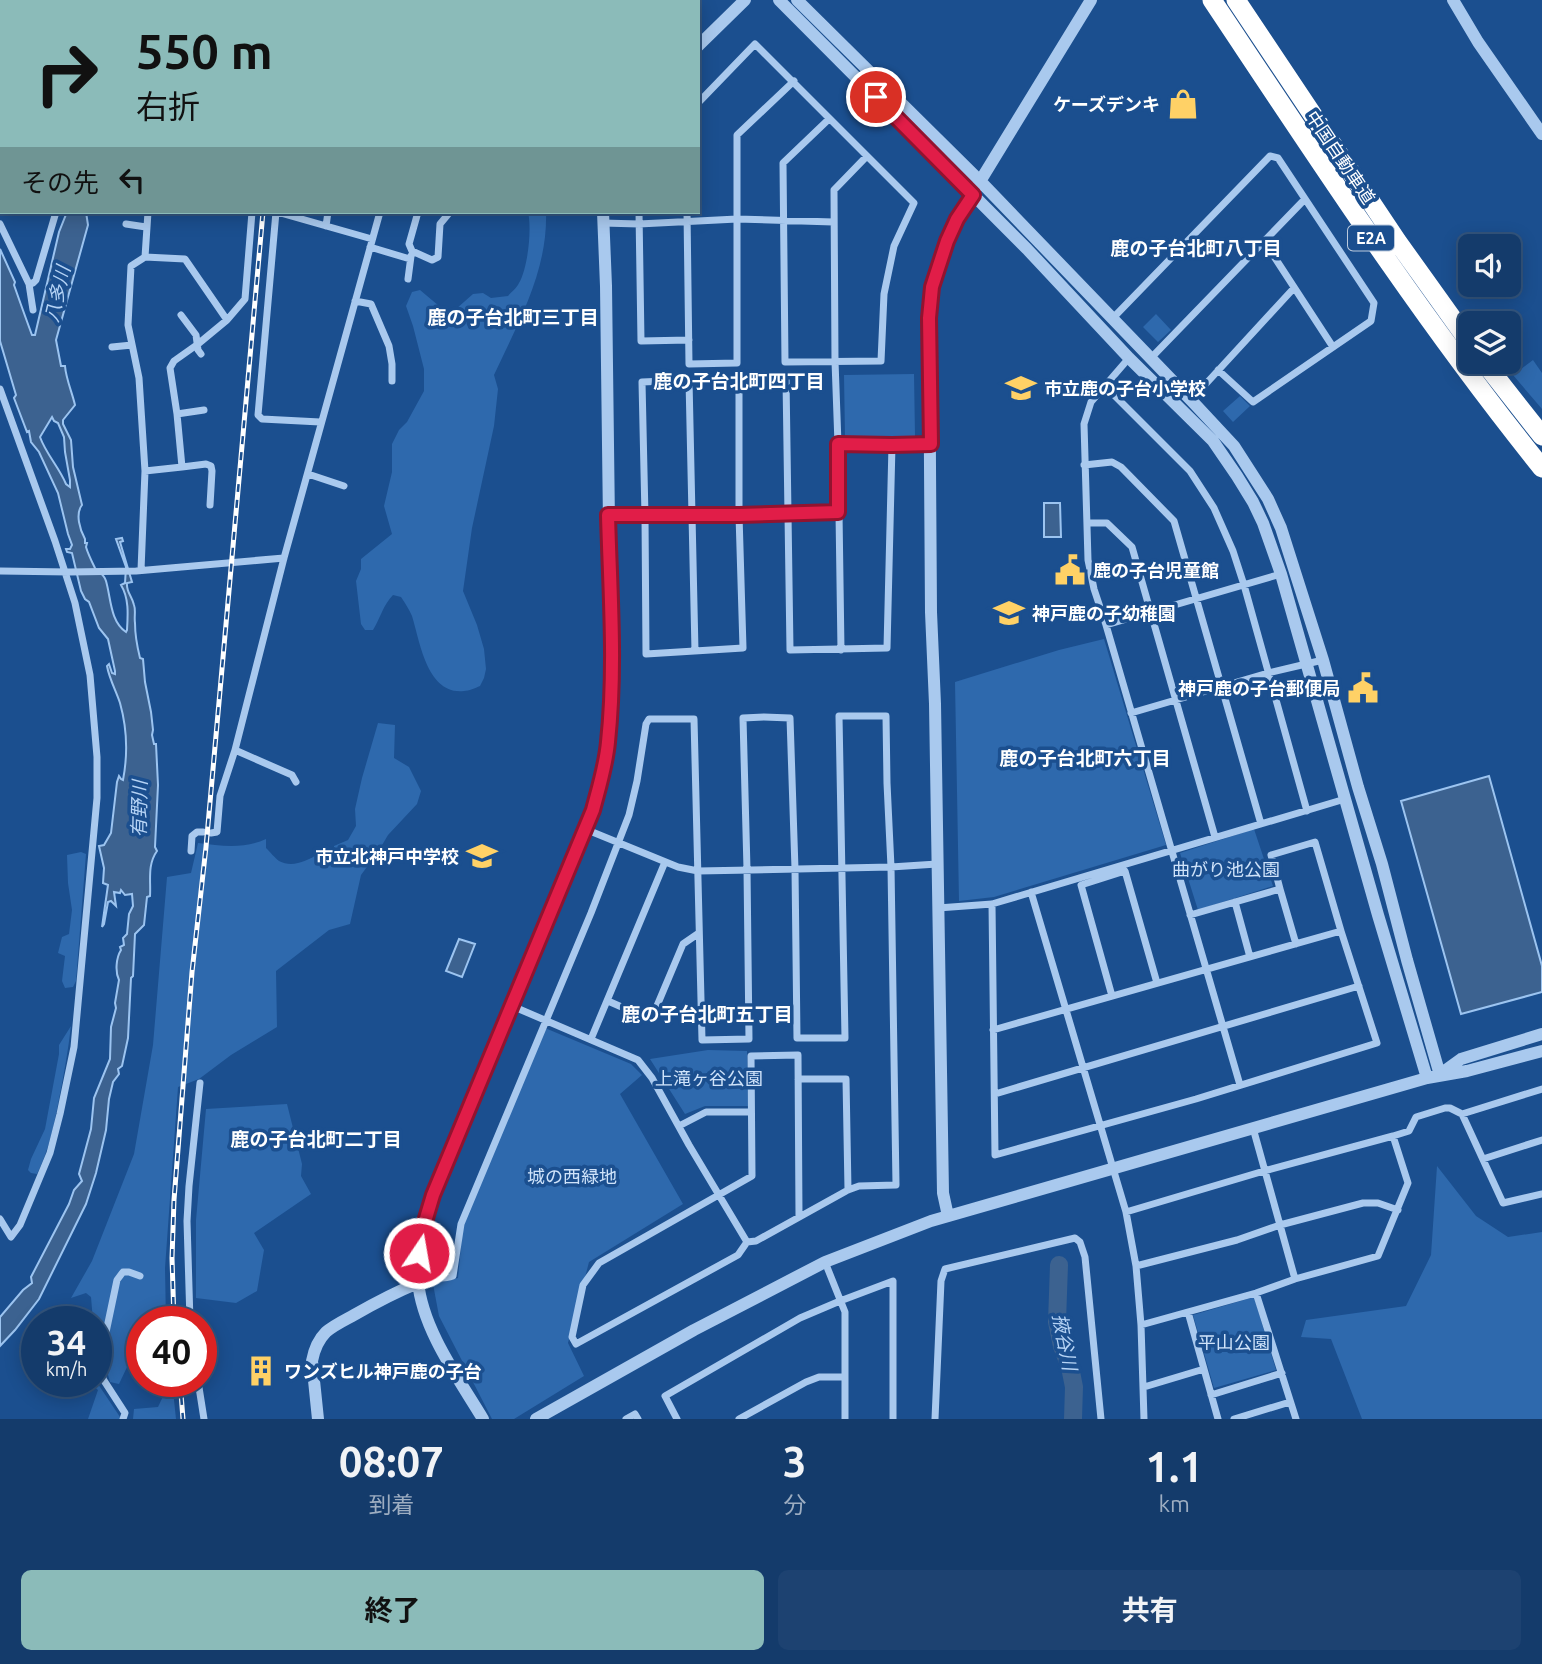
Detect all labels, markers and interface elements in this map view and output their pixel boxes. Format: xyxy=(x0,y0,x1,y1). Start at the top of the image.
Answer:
text: 550 m xyxy=(136,23,273,78)
icon: right xyxy=(21,28,112,119)
pin xyxy=(846,67,906,127)
icon: arrive xyxy=(857,78,895,116)
shop icon: ケーズデンキ xyxy=(1166,87,1200,121)
text: 右折 xyxy=(136,88,200,124)
place label: ケーズデンキ xyxy=(1053,94,1160,114)
street label: 中国自動車道 xyxy=(1303,107,1379,207)
icon: left xyxy=(113,161,151,199)
text: その先 xyxy=(21,168,99,197)
road number: E2A xyxy=(1348,226,1394,250)
map controls xyxy=(1458,234,1521,374)
button: sound xyxy=(1458,234,1521,297)
district label: 鹿の子台北町八丁目 xyxy=(1110,237,1282,259)
water label: 八多川 xyxy=(40,262,75,324)
district label: 鹿の子台北町三丁目 xyxy=(427,306,599,328)
button: layers xyxy=(1458,311,1521,374)
district label: 鹿の子台北町四丁目 xyxy=(653,370,825,392)
school or university icon: 市立鹿の子台小学校 xyxy=(1004,371,1038,405)
place label: 市立鹿の子台小学校 xyxy=(1044,378,1206,398)
public building icon: 鹿の子台児童館 xyxy=(1053,553,1087,587)
place label: 鹿の子台児童館 xyxy=(1093,560,1219,580)
school or university icon: 神戸鹿の子幼稚園 xyxy=(992,596,1026,630)
place label: 神戸鹿の子幼稚園 xyxy=(1032,603,1176,623)
public building icon: 神戸鹿の子台郵便局 xyxy=(1346,671,1380,705)
place label: 神戸鹿の子台郵便局 xyxy=(1178,678,1340,698)
district label: 鹿の子台北町六丁目 xyxy=(999,747,1171,769)
water label: 有野川 xyxy=(128,778,151,838)
school or university icon: 市立北神戸中学校 xyxy=(465,839,499,873)
place label: 市立北神戸中学校 xyxy=(315,846,459,866)
park label: 曲がり池公園 xyxy=(1172,859,1280,879)
district label: 鹿の子台北町五丁目 xyxy=(621,1003,793,1025)
park label: 上滝ヶ谷公園 xyxy=(655,1068,763,1088)
district label: 鹿の子台北町二丁目 xyxy=(230,1128,402,1150)
park label: 城の西緑地 xyxy=(527,1166,617,1186)
position arrow xyxy=(382,1216,456,1290)
speed limit sign: 40 xyxy=(126,1306,217,1397)
water label: 掖谷川 xyxy=(1049,1312,1082,1374)
text: 34 xyxy=(47,1322,86,1362)
park label: 平山公園 xyxy=(1198,1332,1270,1352)
building icon: ワンズヒル神戸鹿の子台 xyxy=(244,1354,278,1388)
text: km/h xyxy=(46,1359,87,1379)
place label: ワンズヒル神戸鹿の子台 xyxy=(284,1361,482,1381)
text: 08:07 xyxy=(339,1438,444,1485)
text: 3 xyxy=(783,1438,807,1485)
text: 1.1 xyxy=(1145,1443,1203,1490)
text: km xyxy=(1159,1491,1190,1516)
text: 到着 xyxy=(368,1492,414,1517)
text: 分 xyxy=(783,1492,806,1517)
button: 終了 xyxy=(21,1570,764,1650)
button: 共有 xyxy=(778,1570,1521,1650)

